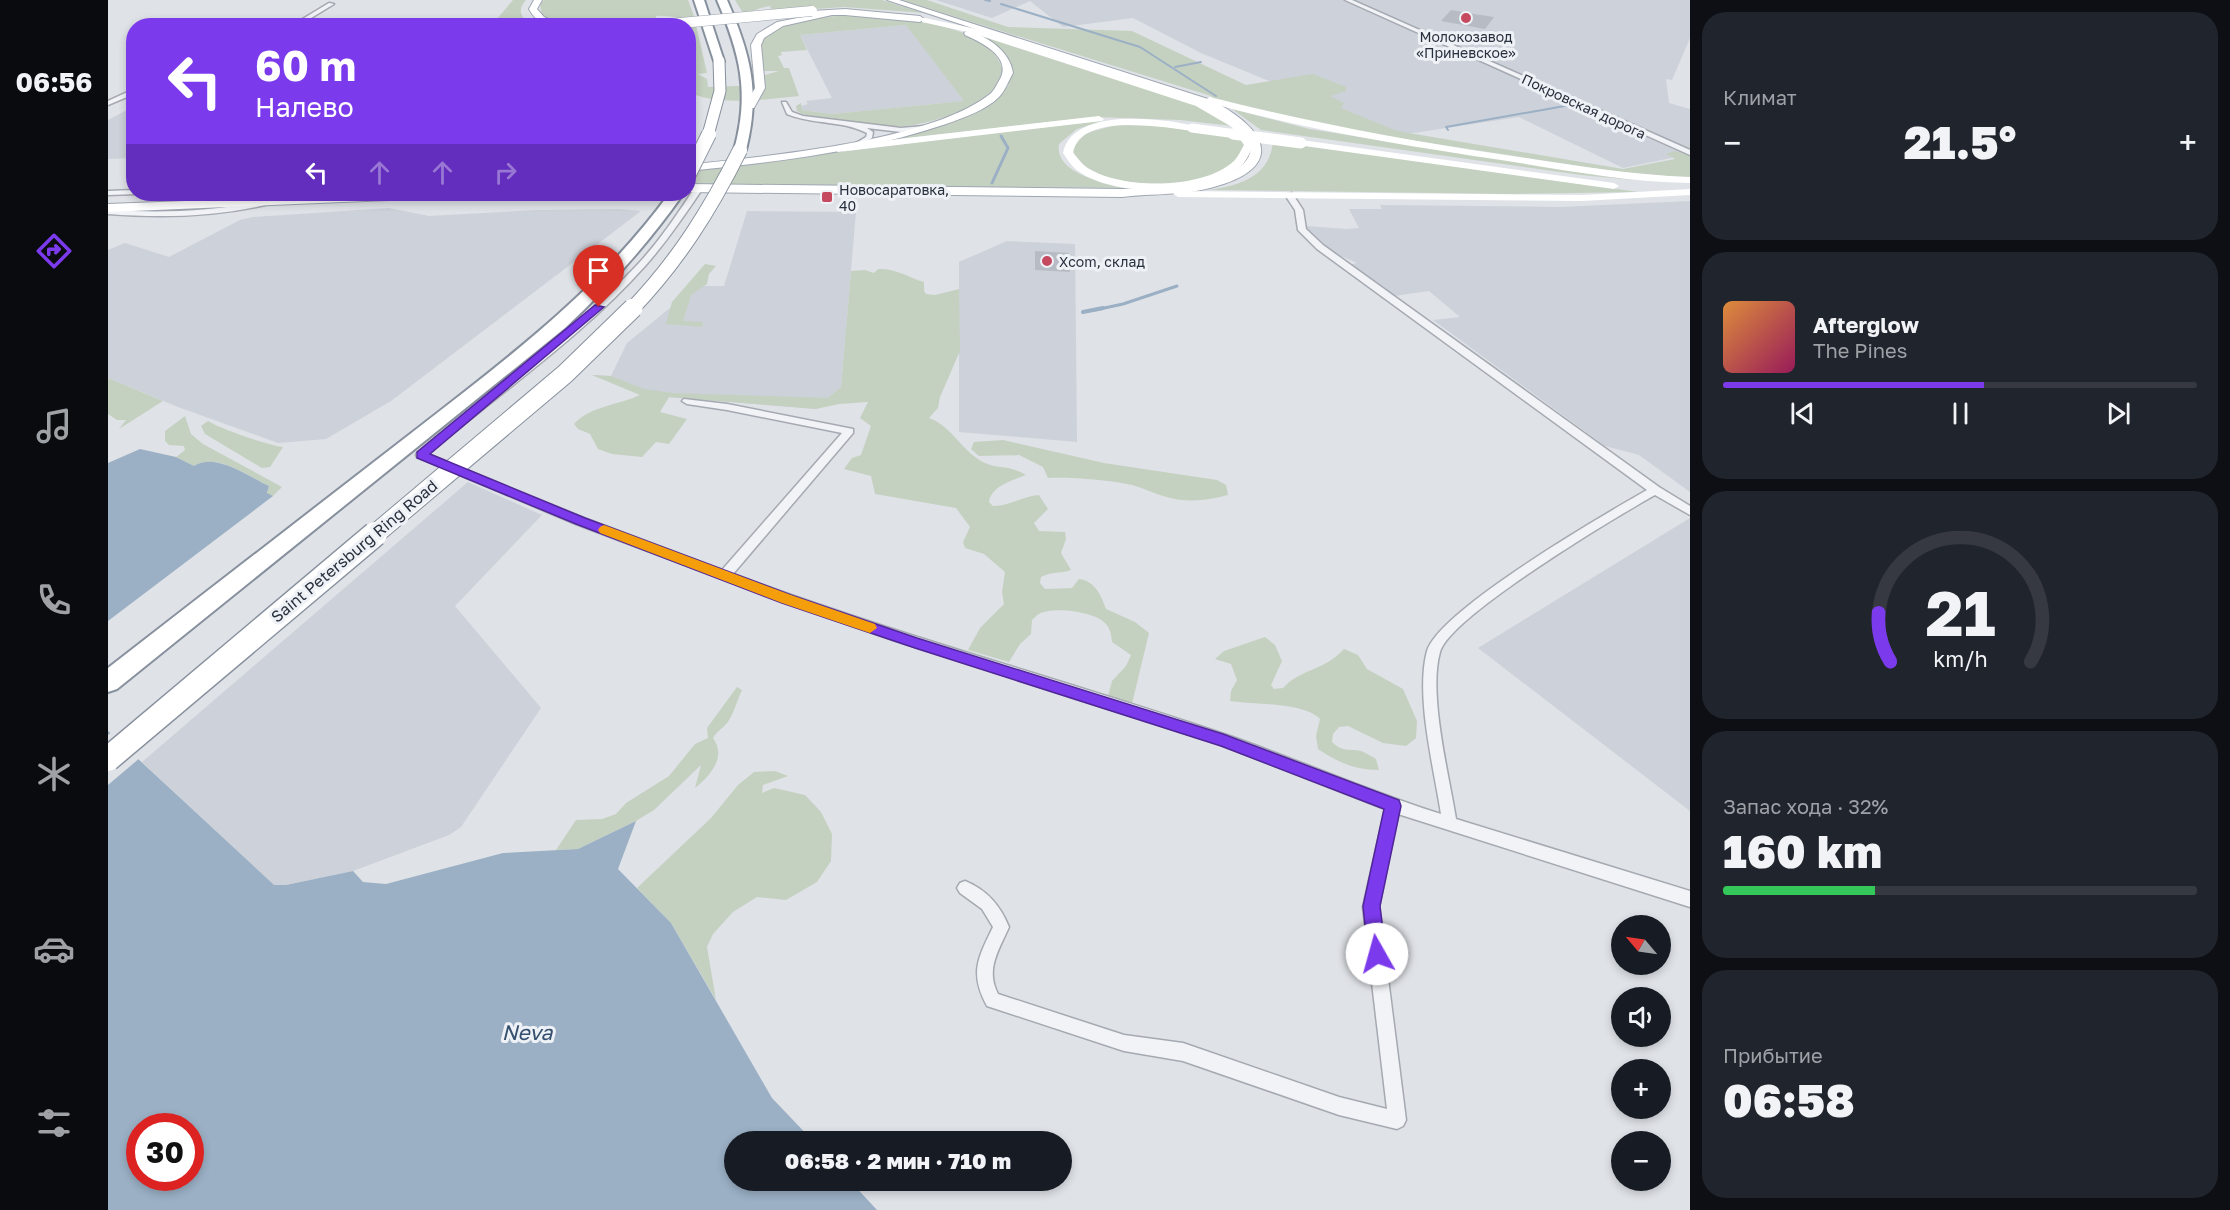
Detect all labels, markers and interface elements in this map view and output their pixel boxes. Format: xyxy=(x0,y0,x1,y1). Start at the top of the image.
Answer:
marker: Молокозавод «Приневское» xyxy=(1459,11,1473,25)
place label: Молокозавод «Приневское» xyxy=(1416,28,1516,61)
text: 60 m xyxy=(255,40,356,90)
icon: left xyxy=(156,42,234,120)
text: 06:56 xyxy=(16,66,92,98)
street label: Покровская дорога xyxy=(1519,70,1649,142)
text: Климат xyxy=(1723,85,1797,109)
text: Налево xyxy=(255,91,354,123)
text: 21.5° xyxy=(1904,115,2016,169)
text: − xyxy=(1723,123,1741,162)
text: + xyxy=(2179,123,2197,162)
icon: left xyxy=(300,156,333,189)
icon: ahead xyxy=(363,156,396,189)
icon: ahead xyxy=(426,156,459,189)
icon: right xyxy=(489,156,522,189)
place label: Новосаратовка, 40 xyxy=(839,181,949,214)
marker: Новосаратовка, 40 xyxy=(820,190,834,204)
icon: directions xyxy=(33,230,75,272)
pin xyxy=(573,245,624,307)
place label: Xсom, склад xyxy=(1059,253,1145,270)
icon: arrive xyxy=(582,254,615,287)
marker: Xсom, склад xyxy=(1040,254,1054,268)
text: Afterglow xyxy=(1813,311,1919,338)
text: The Pines xyxy=(1813,338,1907,362)
icon: previous xyxy=(1786,397,1819,430)
icon: pause xyxy=(1944,397,1977,430)
icon: next xyxy=(2102,397,2135,430)
icon: music xyxy=(33,405,75,447)
street label: Saint Petersburg Ring Road xyxy=(267,475,441,627)
text: 21 xyxy=(1925,575,1995,650)
icon: phone xyxy=(33,579,75,621)
text: km/h xyxy=(1933,646,1987,672)
icon: climate xyxy=(33,753,75,795)
text: Запас хода · 32% xyxy=(1723,794,1888,818)
text: 160 km xyxy=(1723,824,1882,878)
north arrow xyxy=(1611,915,1671,975)
map controls xyxy=(1611,915,1671,1191)
position arrow xyxy=(1345,922,1409,986)
icon: car xyxy=(33,928,75,970)
button: sound xyxy=(1611,987,1671,1047)
water label: Neva xyxy=(502,1019,553,1045)
text: Прибытие xyxy=(1723,1043,1823,1067)
button: + xyxy=(1611,1059,1671,1119)
text: 06:58 xyxy=(1723,1073,1855,1127)
icon: filters xyxy=(33,1102,75,1144)
speed limit sign: 30 xyxy=(126,1113,204,1191)
button: − xyxy=(1611,1131,1671,1191)
text: 06:58 · 2 мин · 710 m xyxy=(785,1147,1011,1174)

